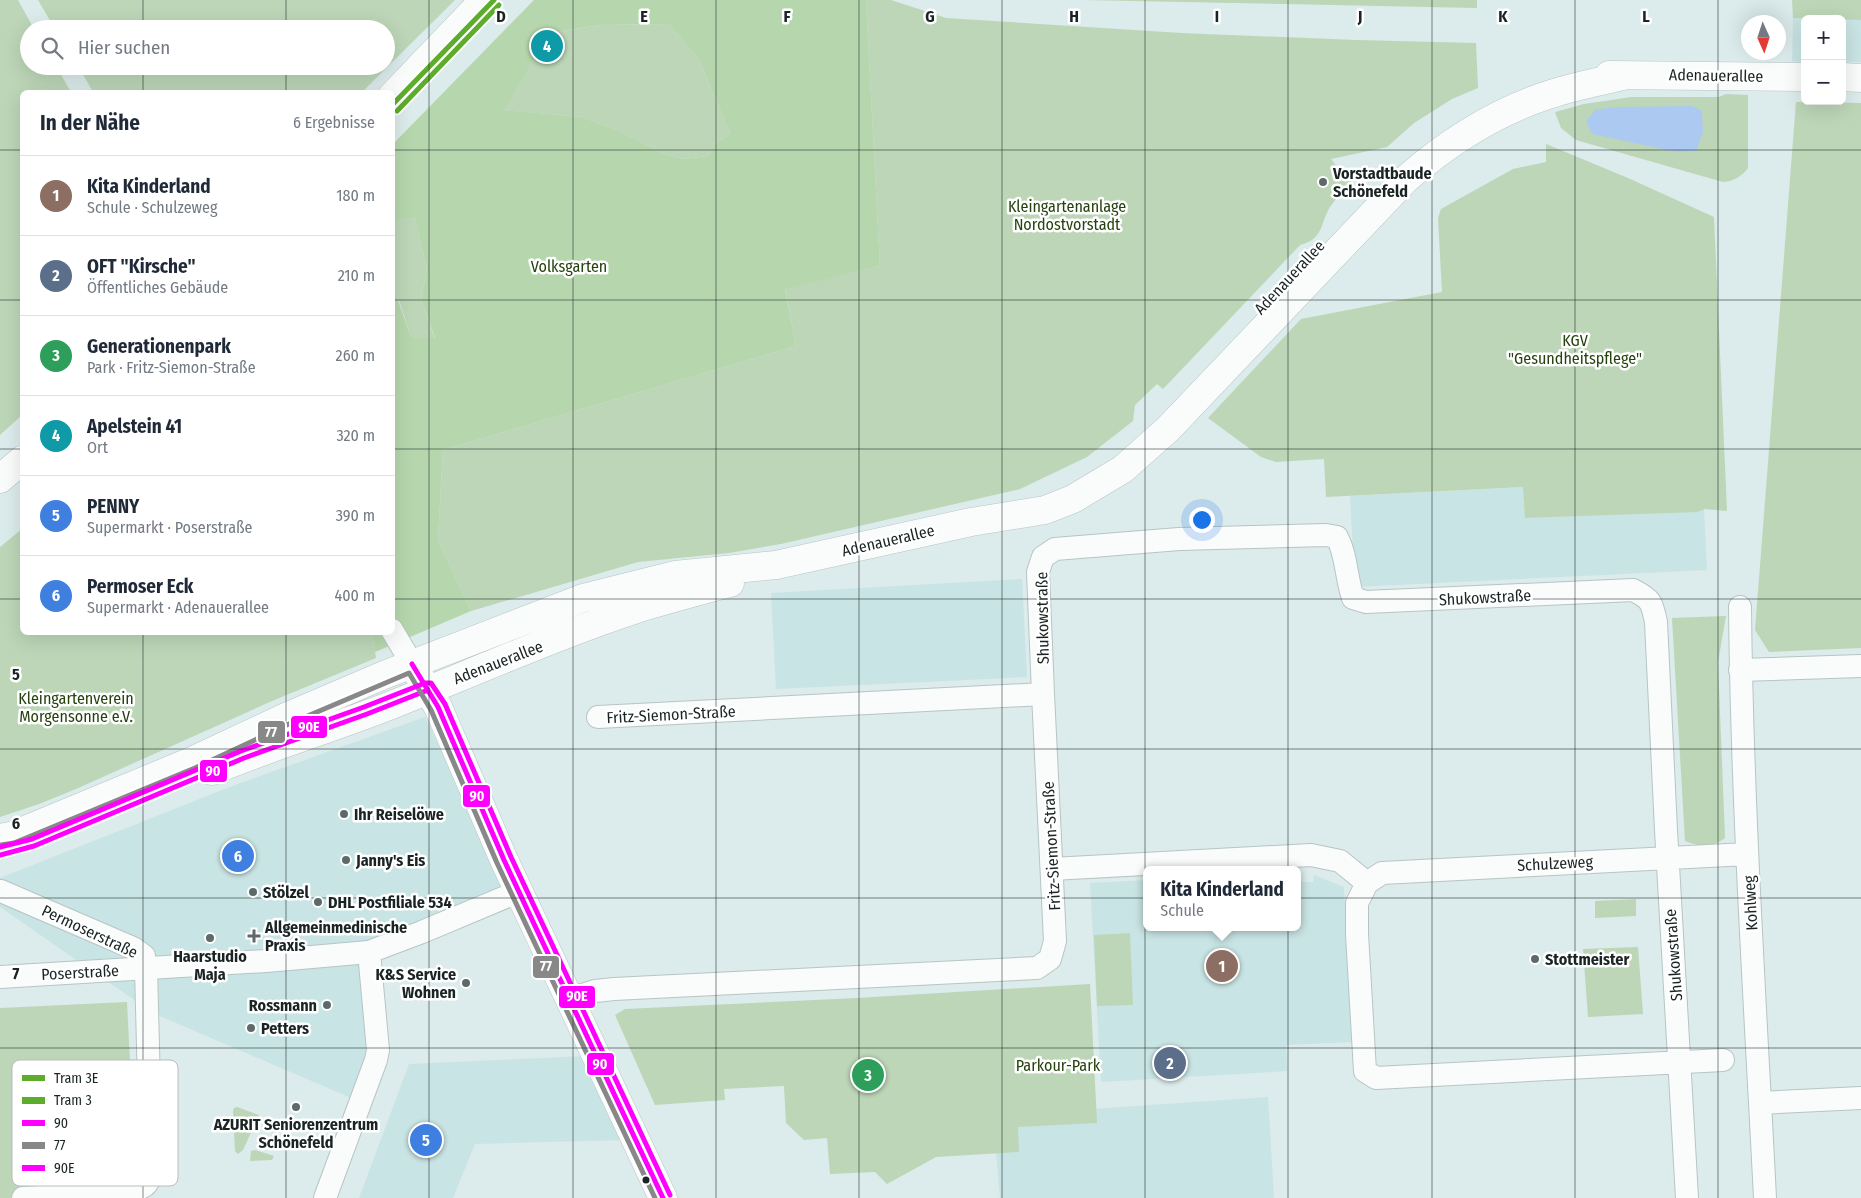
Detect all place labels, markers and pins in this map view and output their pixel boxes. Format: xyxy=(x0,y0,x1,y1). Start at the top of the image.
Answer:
pin: 4 xyxy=(531,27,563,65)
place label: Vorstadtbaude Schönefeld xyxy=(1332,164,1432,201)
marker: Vorstadtbaude Schönefeld xyxy=(1317,176,1329,188)
place label: Ihr Reiselöwe xyxy=(354,805,444,824)
marker: Ihr Reiselöwe xyxy=(338,808,350,820)
pin: 6 xyxy=(222,837,254,875)
place label: Janny's Eis xyxy=(355,851,425,870)
marker: Janny's Eis xyxy=(340,854,352,866)
place label: Stölzel xyxy=(263,883,309,902)
marker: Stölzel xyxy=(247,886,259,898)
place label: DHL Postfiliale 534 xyxy=(328,893,452,912)
marker: DHL Postfiliale 534 xyxy=(312,896,324,908)
place label: Allgemeinmedinische Praxis xyxy=(264,918,407,955)
marker: Allgemeinmedinische Praxis xyxy=(247,929,261,943)
marker: Haarstudio Maja xyxy=(204,932,216,944)
place label: Haarstudio Maja xyxy=(173,947,247,984)
pin: 1 xyxy=(1206,947,1238,985)
place label: Stottmeister xyxy=(1545,950,1629,969)
marker: Stottmeister xyxy=(1529,953,1541,965)
place label: K&S Service Wohnen xyxy=(375,965,456,1002)
marker: K&S Service Wohnen xyxy=(460,977,472,989)
place label: Rossmann xyxy=(249,996,317,1015)
marker: Rossmann xyxy=(321,999,333,1011)
place label: Petters xyxy=(261,1019,309,1038)
marker: Petters xyxy=(245,1022,257,1034)
pin: 2 xyxy=(1154,1044,1186,1082)
pin: 3 xyxy=(852,1056,884,1094)
marker: AZURIT Seniorenzentrum Schönefeld xyxy=(290,1101,302,1113)
place label: AZURIT Seniorenzentrum Schönefeld xyxy=(213,1115,378,1152)
pin: 5 xyxy=(410,1121,442,1159)
unlabelled marker xyxy=(641,1175,651,1185)

